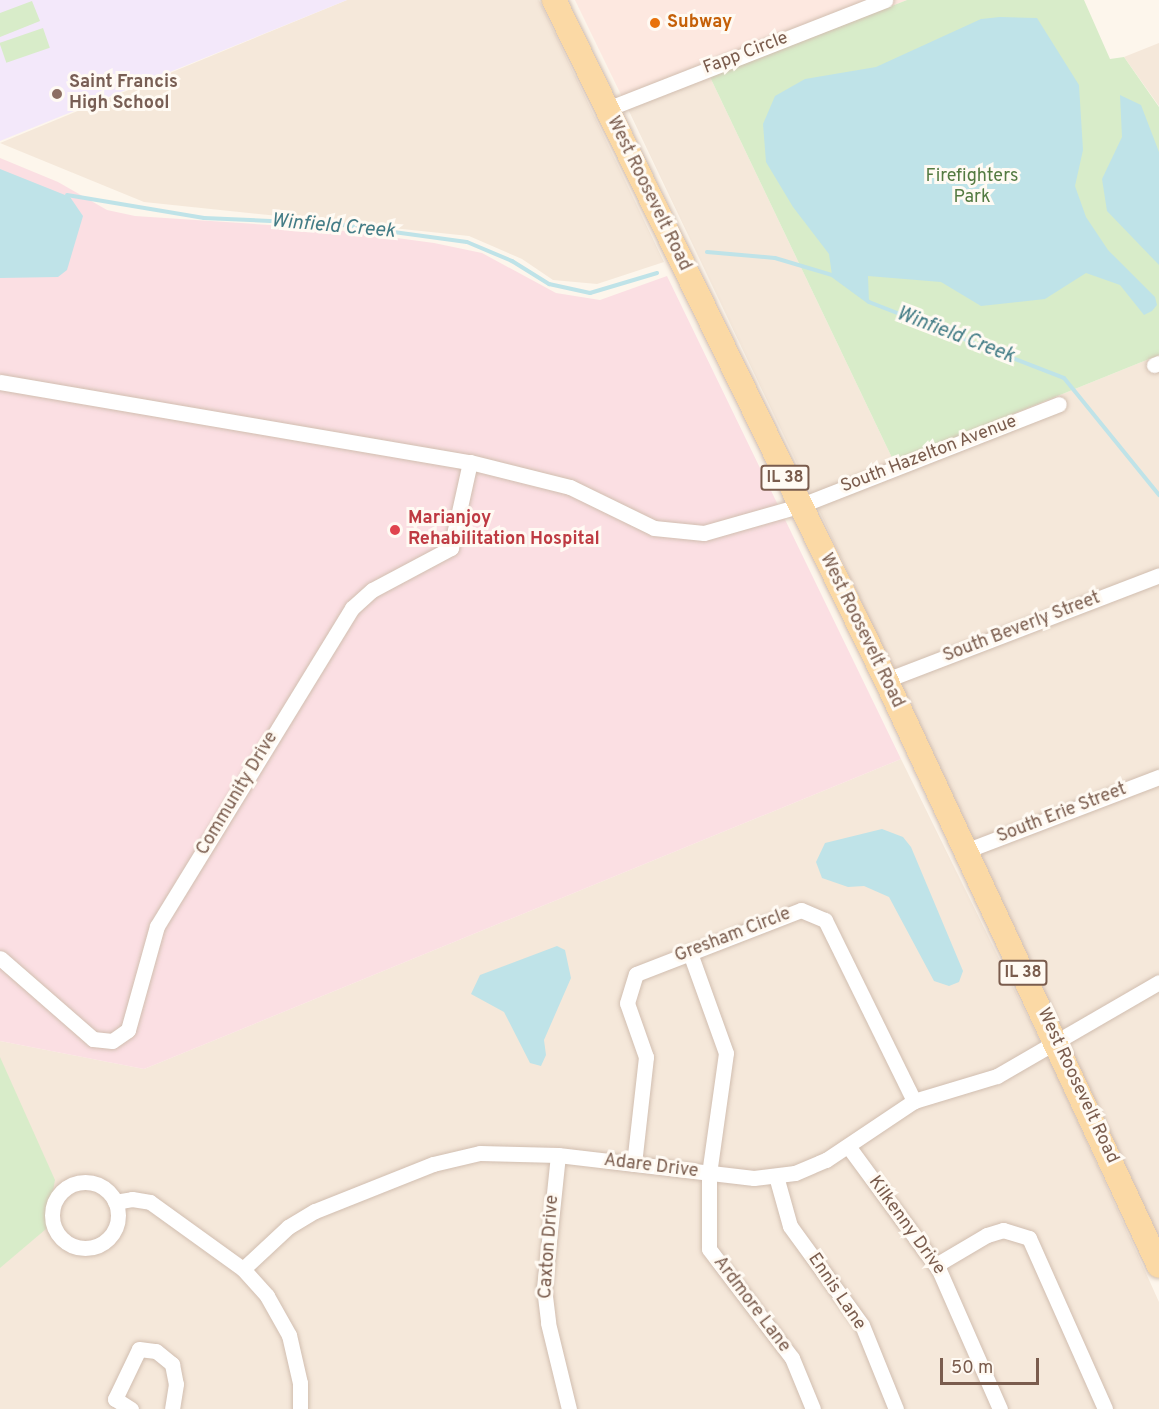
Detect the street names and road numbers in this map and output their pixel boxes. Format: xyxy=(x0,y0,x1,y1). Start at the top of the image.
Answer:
street label: Fapp Circle xyxy=(701,28,791,80)
street label: West Roosevelt Road xyxy=(601,113,695,275)
street label: South Hazelton Avenue xyxy=(838,411,1020,499)
road number: IL 38 xyxy=(760,465,810,491)
street label: West Roosevelt Road xyxy=(814,550,908,712)
street label: South Beverly Street xyxy=(940,588,1104,668)
street label: Community Drive xyxy=(193,728,283,860)
street label: South Erie Street xyxy=(994,779,1130,849)
street label: Gresham Circle xyxy=(672,904,794,968)
road number: IL 38 xyxy=(998,960,1048,986)
street label: West Roosevelt Road xyxy=(1031,1005,1123,1167)
street label: Adare Drive xyxy=(603,1150,699,1184)
street label: Kilkenny Drive xyxy=(863,1172,949,1280)
street label: Caxton Drive xyxy=(536,1194,564,1300)
street label: Ennis Lane xyxy=(802,1249,870,1335)
street label: Ardmore Lane xyxy=(708,1253,794,1357)

